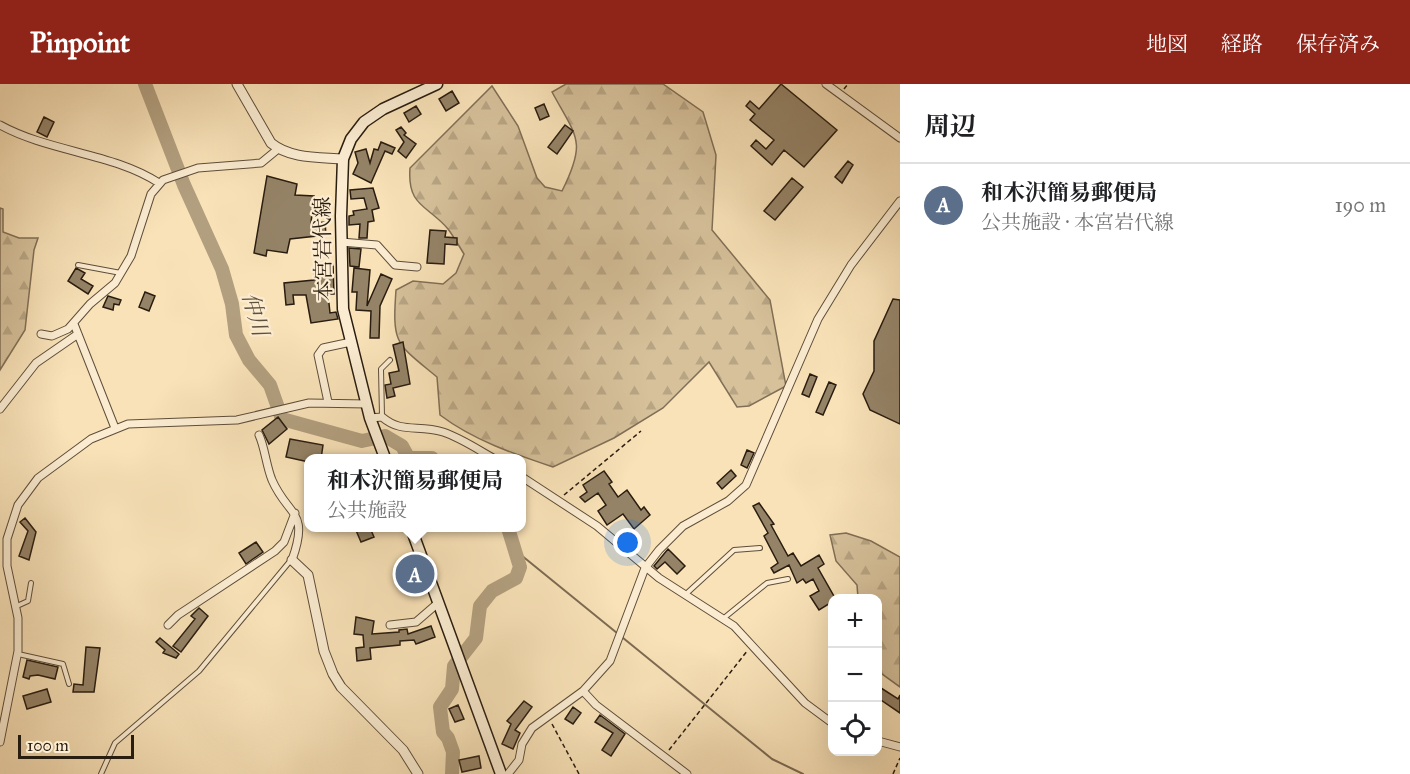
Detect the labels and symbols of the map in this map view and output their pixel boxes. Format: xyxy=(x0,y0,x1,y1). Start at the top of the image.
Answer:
street label: 本宮岩代線 xyxy=(309,196,337,302)
water label: 仲川 xyxy=(236,289,275,341)
your location xyxy=(613,528,642,557)
pin: A xyxy=(396,552,434,596)
scale bar xyxy=(18,732,134,760)

